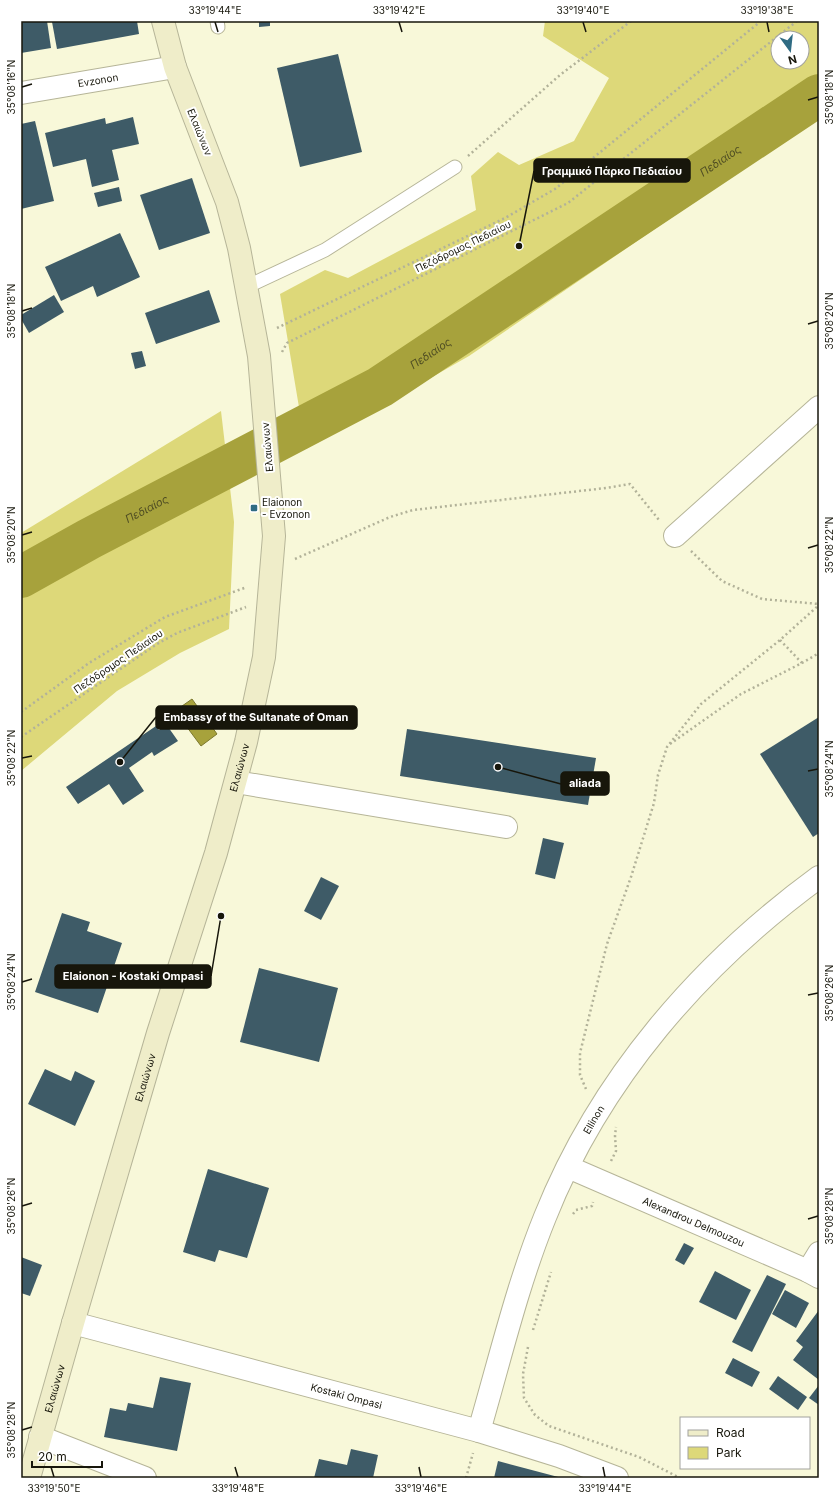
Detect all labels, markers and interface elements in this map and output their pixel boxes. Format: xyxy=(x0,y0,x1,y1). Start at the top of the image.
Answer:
text: 33°19'44"E xyxy=(189,4,242,16)
text: 33°19'42"E xyxy=(373,4,425,16)
text: 33°19'40"E xyxy=(557,4,609,16)
text: 33°19'38"E xyxy=(740,4,794,16)
north arrow xyxy=(770,30,810,70)
text: N xyxy=(787,52,798,68)
text: 35°08'16"N xyxy=(5,60,17,114)
text: 35°08'18"N xyxy=(823,70,835,124)
street label: Evzonon xyxy=(77,71,119,89)
street label: Ελαιώνων xyxy=(185,107,215,157)
water label: Πεδιαίος xyxy=(697,142,744,179)
callout: Γραμμικό Πάρκο Πεδιαίου xyxy=(534,159,690,182)
text: Γραμμικό Πάρκο Πεδιαίου xyxy=(542,164,682,178)
street label: Πεζόδρομος Πεδιαίου xyxy=(413,218,513,274)
text: 35°08'18"N xyxy=(5,284,17,338)
text: 35°08'20"N xyxy=(823,293,835,349)
water label: Πεδιαίος xyxy=(407,335,454,372)
street label: Ελαιώνων xyxy=(259,422,275,472)
water label: Πεδιαίος xyxy=(123,492,171,526)
place label: Elaionon - Evzonon xyxy=(262,496,310,520)
marker: Elaionon - Evzonon xyxy=(249,503,259,513)
text: 35°08'20"N xyxy=(5,507,17,563)
text: 35°08'22"N xyxy=(823,517,835,573)
street label: Πεζόδρομος Πεδιαίου xyxy=(71,627,165,695)
callout: Embassy of the Sultanate of Oman xyxy=(156,706,357,729)
text: Embassy of the Sultanate of Oman xyxy=(164,710,349,724)
text: 35°08'22"N xyxy=(5,730,17,786)
text: 35°08'24"N xyxy=(823,741,835,797)
street label: Ελαιώνων xyxy=(227,742,251,793)
callout: aliada xyxy=(561,772,609,795)
text: aliada xyxy=(569,776,601,790)
text: 35°08'24"N xyxy=(5,954,17,1010)
callout: Elaionon - Kostaki Ompasi xyxy=(55,965,211,988)
text: 35°08'26"N xyxy=(823,965,835,1021)
text: Elaionon - Kostaki Ompasi xyxy=(63,969,203,983)
street label: Ελαιώνων xyxy=(132,1052,158,1103)
street label: Ellinon xyxy=(580,1103,607,1136)
text: 35°08'26"N xyxy=(5,1178,17,1234)
text: 35°08'28"N xyxy=(823,1188,835,1244)
street label: Alexandrou Delmouzou xyxy=(641,1194,747,1249)
street label: Ελαιώνων xyxy=(42,1363,67,1414)
street label: Kostaki Ompasi xyxy=(310,1381,383,1411)
text: 35°08'28"N xyxy=(5,1402,17,1458)
legend xyxy=(680,1417,810,1469)
text: Road xyxy=(716,1425,745,1440)
scale bar xyxy=(32,1443,102,1469)
text: Park xyxy=(716,1445,742,1460)
text: 20 m xyxy=(38,1449,67,1464)
text: 33°19'50"E xyxy=(27,1482,81,1494)
text: 33°19'48"E xyxy=(212,1482,264,1494)
text: 33°19'46"E xyxy=(395,1482,447,1494)
text: 33°19'44"E xyxy=(579,1482,632,1494)

